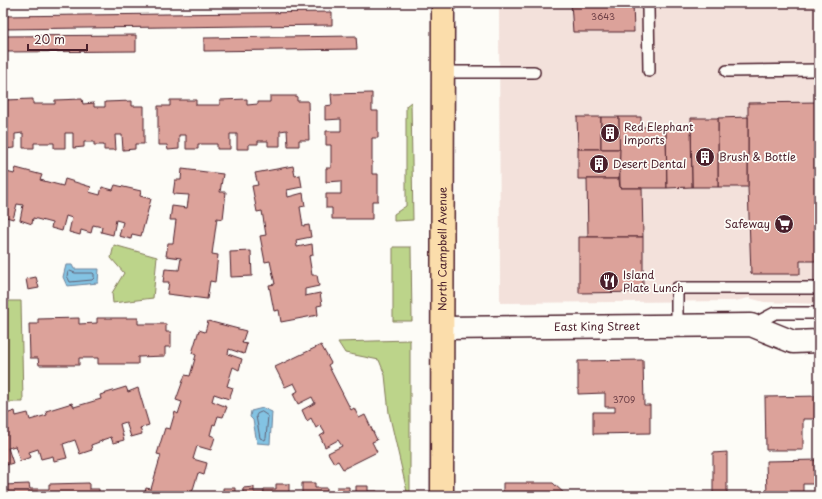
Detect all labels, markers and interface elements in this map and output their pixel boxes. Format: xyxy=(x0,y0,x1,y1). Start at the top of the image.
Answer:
house number: 3643 xyxy=(591,9,615,23)
scale bar xyxy=(28,26,87,52)
text: 20 m xyxy=(34,30,65,48)
place label: Red Elephant Imports xyxy=(624,118,694,148)
building icon: Red Elephant Imports xyxy=(599,122,621,144)
building icon: Brush & Bottle xyxy=(694,146,716,168)
place label: Brush & Bottle xyxy=(719,148,796,165)
building icon: Desert Dental xyxy=(588,153,610,175)
place label: Desert Dental xyxy=(613,155,686,172)
street label: North Campbell Avenue xyxy=(433,187,451,311)
supermarket icon: Safeway xyxy=(773,213,795,235)
place label: Safeway xyxy=(725,215,770,232)
place label: Island Plate Lunch xyxy=(623,266,684,296)
restaurant icon: Island Plate Lunch xyxy=(598,270,620,292)
street label: East King Street xyxy=(554,317,641,335)
house number: 3709 xyxy=(613,392,635,406)

